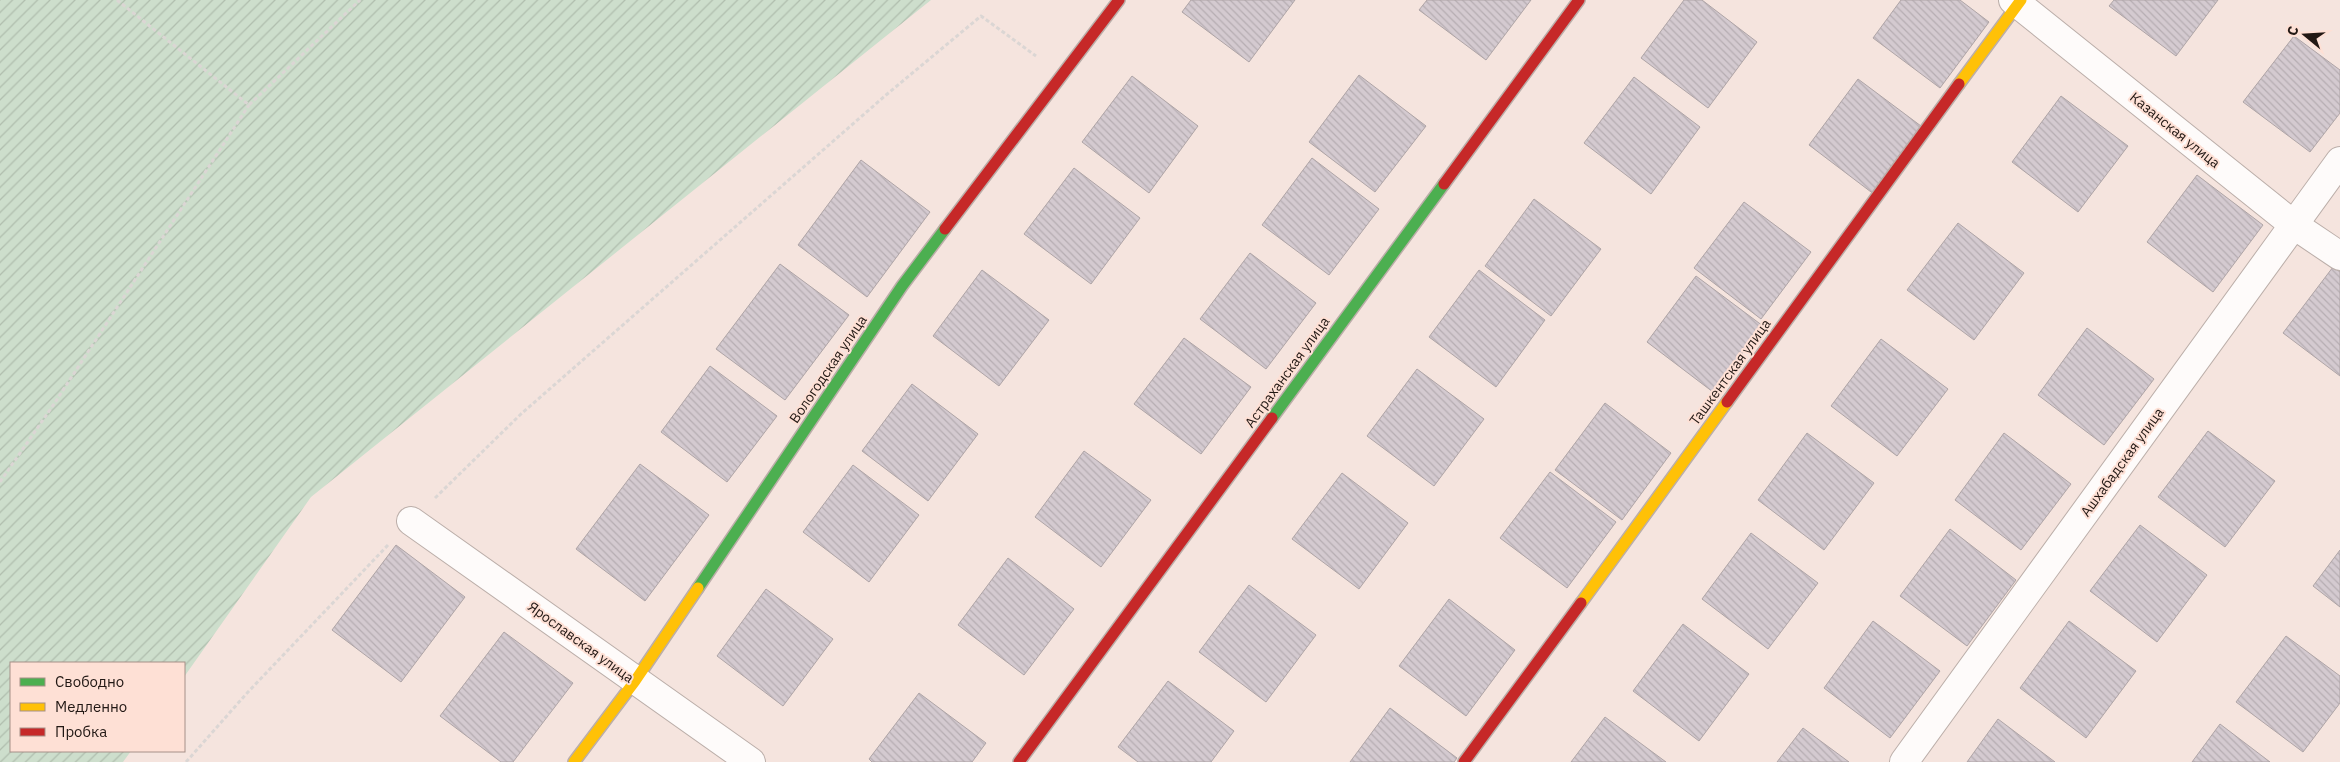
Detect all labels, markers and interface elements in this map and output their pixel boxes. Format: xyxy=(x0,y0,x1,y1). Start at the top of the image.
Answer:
north arrow xyxy=(2280,10,2330,60)
text: С xyxy=(2283,24,2303,38)
street label: Казанская улица xyxy=(2126,88,2224,172)
street label: Вологодская улица xyxy=(785,311,871,426)
street label: Астраханская улица xyxy=(1241,313,1334,431)
street label: Ташкентская улица xyxy=(1685,315,1775,429)
street label: Ашхабадская улица xyxy=(2076,404,2168,520)
street label: Ярославская улица xyxy=(524,597,638,687)
legend xyxy=(10,662,185,752)
text: Свободно xyxy=(55,672,124,691)
text: Медленно xyxy=(55,697,127,716)
text: Пробка xyxy=(55,722,107,741)

